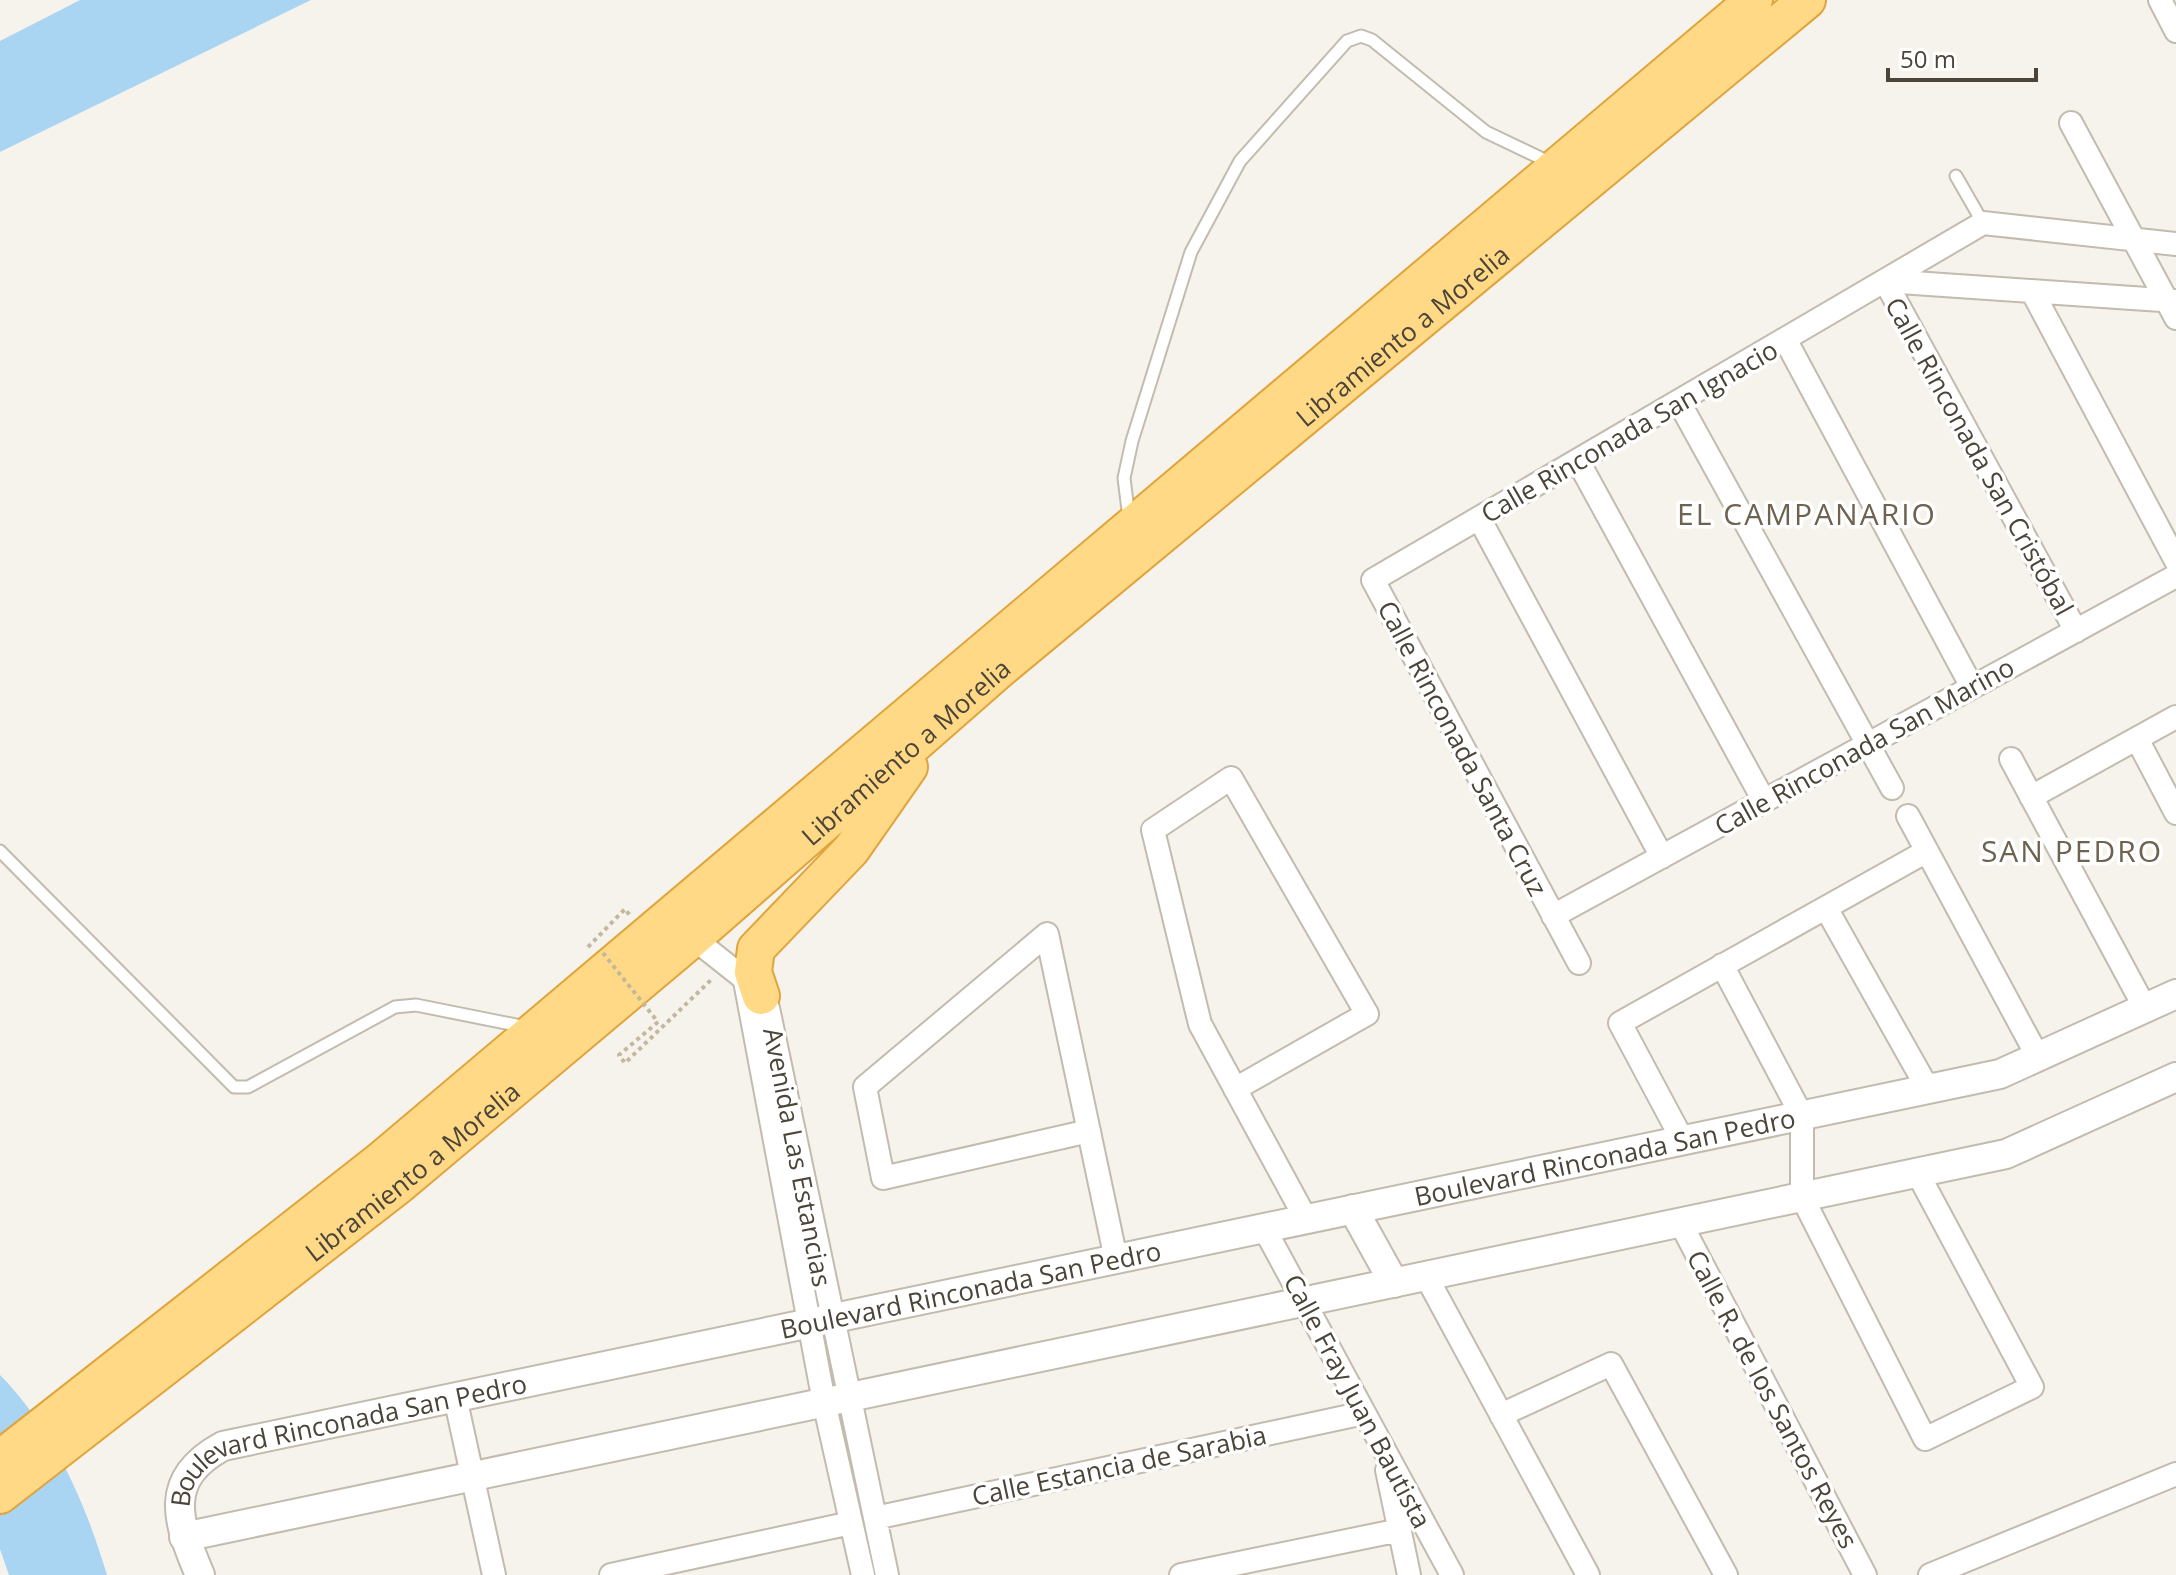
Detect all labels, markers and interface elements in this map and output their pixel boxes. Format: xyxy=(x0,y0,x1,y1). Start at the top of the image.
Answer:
scale bar xyxy=(1888,32,2036,82)
text: 50 m xyxy=(1900,42,1956,75)
street label: Libramiento a Morelia xyxy=(1288,236,1517,435)
street label: Calle Rinconada San Cristóbal xyxy=(1877,290,2083,622)
street label: Calle Rinconada San Ignacio xyxy=(1474,331,1784,531)
district label: EL CAMPANARIO xyxy=(1677,493,1937,534)
street label: Calle Rinconada Santa Cruz xyxy=(1370,594,1556,902)
street label: Calle Rinconada San Marino xyxy=(1708,648,2020,844)
street label: Libramiento a Morelia xyxy=(793,650,1018,853)
district label: SAN PEDRO xyxy=(1981,830,2163,871)
street label: Avenida Las Estancias xyxy=(755,1024,841,1290)
street label: Libramiento a Morelia xyxy=(297,1073,527,1270)
street label: Boulevard Rinconada San Pedro xyxy=(1411,1099,1799,1214)
street label: Boulevard Rinconada San Pedro xyxy=(777,1232,1164,1347)
street label: Calle R. de los Santos Reyes xyxy=(1679,1244,1867,1554)
street label: Calle Fray Juan Bautista xyxy=(1276,1268,1440,1534)
street label: Boulevard Rinconada San Pedro xyxy=(161,1365,530,1509)
street label: Calle Estancia de Sarabia xyxy=(969,1416,1269,1514)

